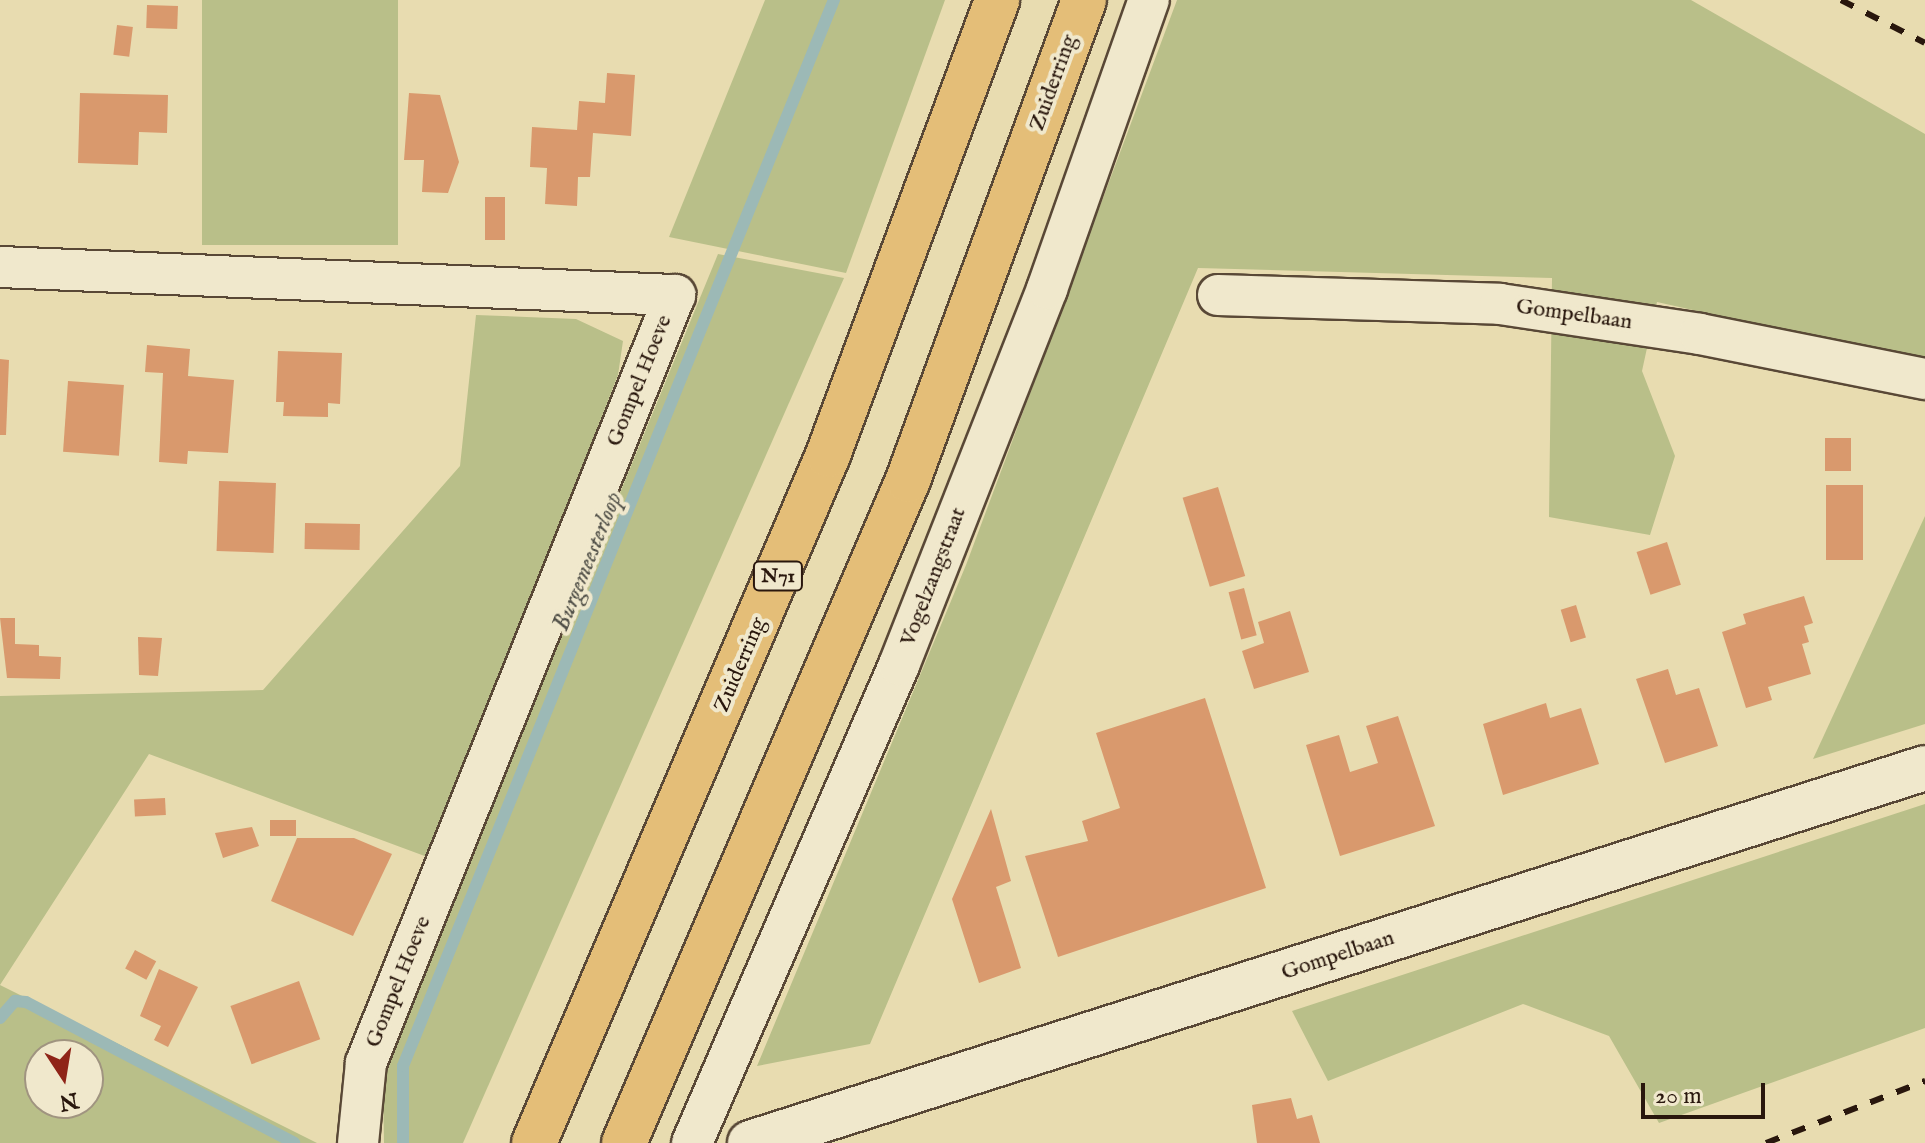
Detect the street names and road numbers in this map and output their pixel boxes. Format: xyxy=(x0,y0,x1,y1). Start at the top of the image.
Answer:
street label: Zuiderring xyxy=(1024,31,1084,135)
street label: Gompelbaan xyxy=(1514,294,1634,336)
street label: Gompel Hoeve xyxy=(602,311,678,451)
street label: Vogelzangstraat xyxy=(895,504,973,650)
road number: N71 xyxy=(752,560,804,592)
street label: Zuiderring xyxy=(709,614,773,716)
street label: Gompel Hoeve xyxy=(361,912,437,1052)
street label: Gompelbaan xyxy=(1278,925,1398,987)

